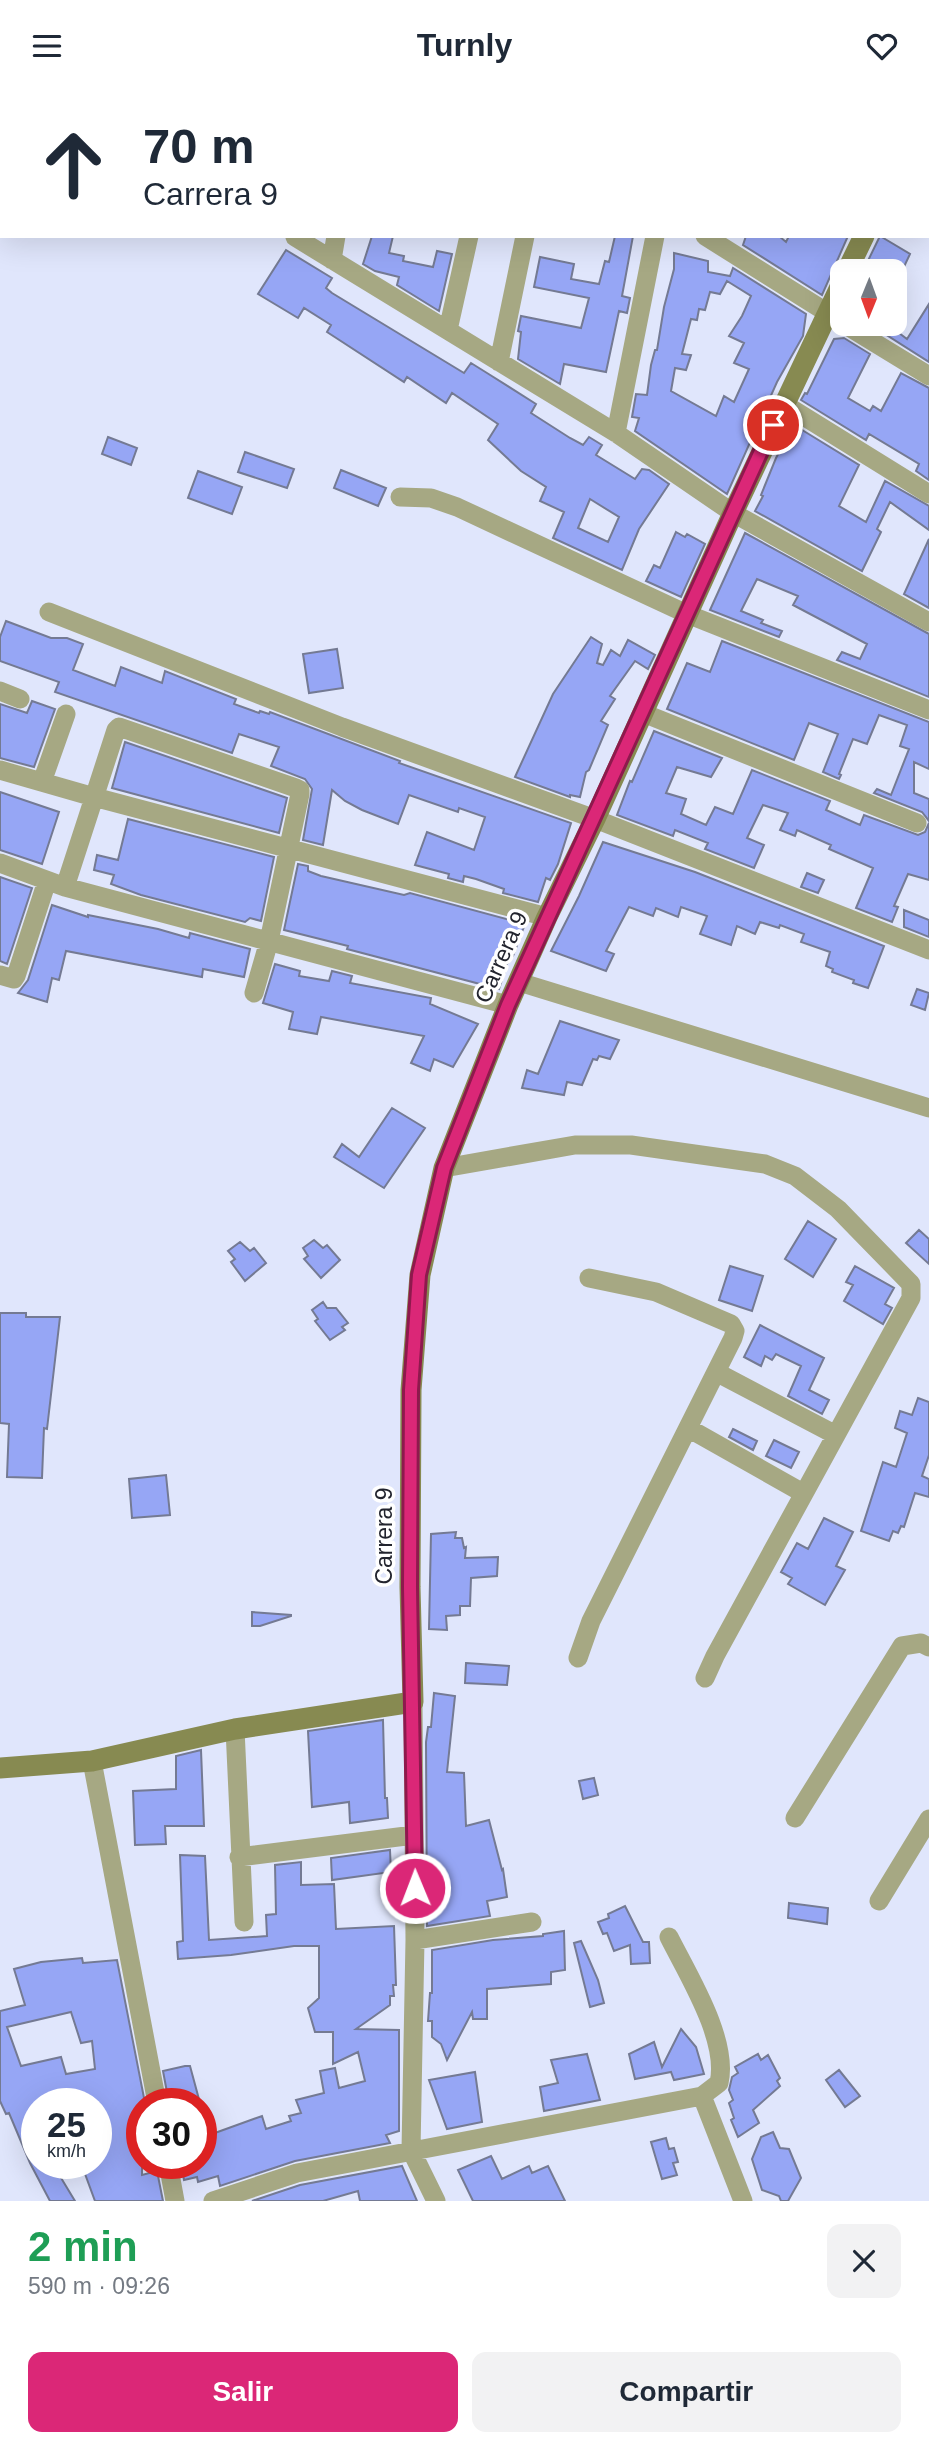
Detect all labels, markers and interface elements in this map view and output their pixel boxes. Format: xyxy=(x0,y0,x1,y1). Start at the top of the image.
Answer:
icon: menu xyxy=(28,27,66,65)
text: Turnly xyxy=(417,27,512,63)
icon: heart xyxy=(863,27,901,65)
icon: ahead xyxy=(28,119,119,210)
text: 70 m xyxy=(143,119,255,173)
text: Carrera 9 xyxy=(143,176,278,212)
north arrow xyxy=(830,259,906,336)
map controls xyxy=(830,259,907,336)
pin xyxy=(743,395,803,455)
icon: arrive xyxy=(754,406,792,444)
street label: Carrera 9 xyxy=(469,907,533,1007)
street label: Carrera 9 xyxy=(371,1487,397,1585)
position arrow xyxy=(378,1851,452,1925)
speed limit sign: 30 xyxy=(126,2088,217,2179)
text: 25 xyxy=(47,2105,86,2144)
text: km/h xyxy=(47,2141,86,2161)
text: 2 min xyxy=(28,2223,138,2270)
button: close xyxy=(827,2224,901,2298)
text: 590 m · 09:26 xyxy=(28,2273,170,2299)
button: Salir xyxy=(28,2352,458,2432)
button: Compartir xyxy=(472,2352,901,2432)

